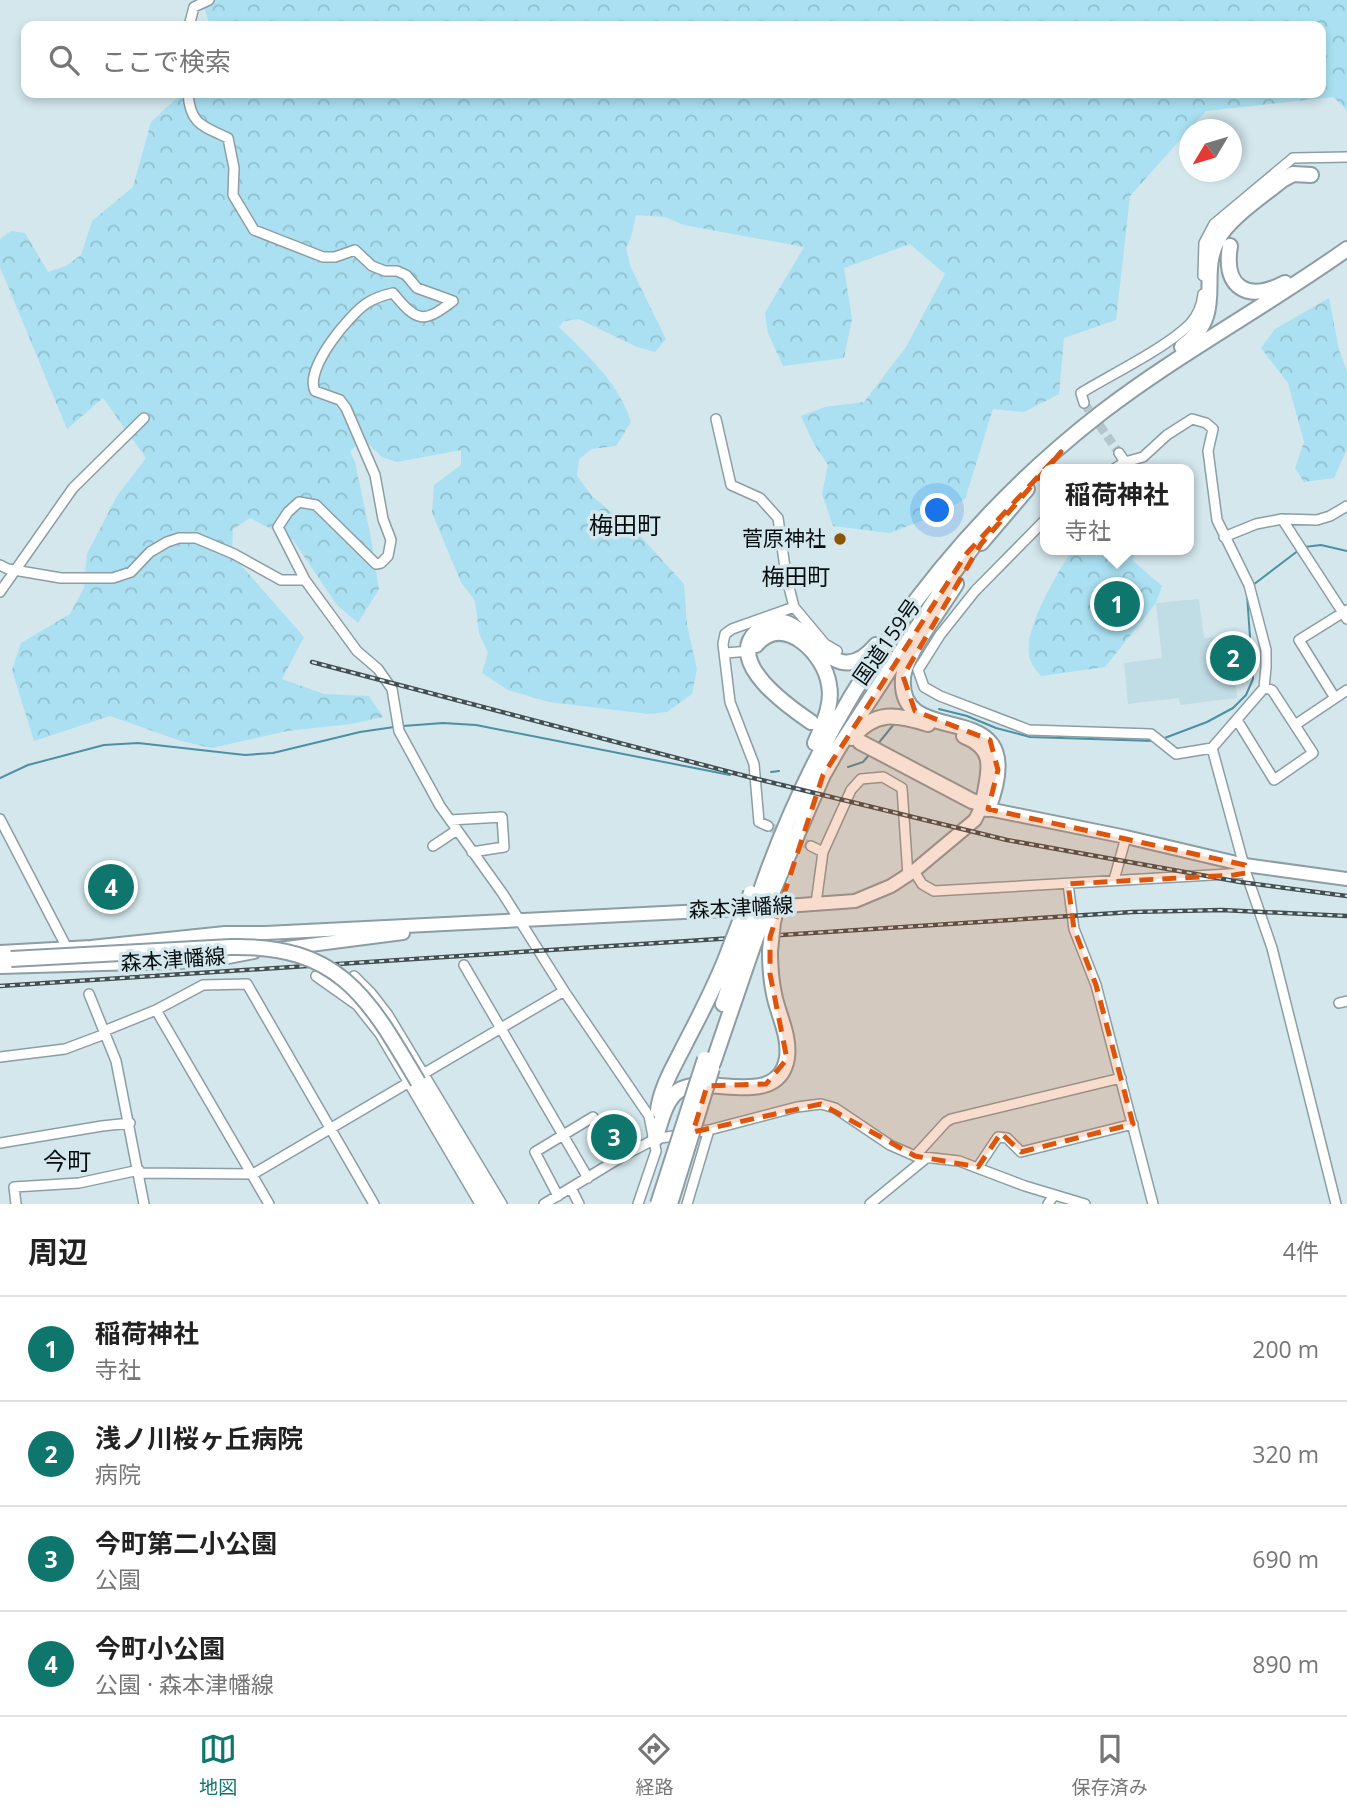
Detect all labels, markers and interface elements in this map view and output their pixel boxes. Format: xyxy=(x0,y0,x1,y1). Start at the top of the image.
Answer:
search box xyxy=(21,21,1326,98)
icon: search xyxy=(45,41,83,79)
text: ここで検索 xyxy=(101,43,231,79)
north arrow xyxy=(1179,119,1242,182)
popup xyxy=(1040,464,1194,555)
text: 稲荷神社 xyxy=(1065,476,1169,512)
your location xyxy=(920,493,954,527)
district label: 梅田町 xyxy=(589,508,661,541)
text: 寺社 xyxy=(1065,514,1111,546)
place label: 菅原神社 xyxy=(742,524,826,552)
marker: 菅原神社 xyxy=(832,531,848,547)
district label: 梅田町 xyxy=(762,560,831,592)
pin: 1 xyxy=(1094,578,1140,630)
street label: 国道159号 xyxy=(846,593,926,690)
pin: 2 xyxy=(1210,632,1256,684)
pin: 4 xyxy=(88,861,134,913)
street label: 森本津幡線 xyxy=(688,890,794,924)
street label: 森本津幡線 xyxy=(120,941,226,977)
pin: 3 xyxy=(591,1111,637,1163)
district label: 今町 xyxy=(43,1144,91,1177)
text: 周辺 xyxy=(28,1231,88,1272)
text: 4件 xyxy=(1283,1235,1319,1267)
text: 稲荷神社 xyxy=(95,1315,199,1351)
text: 1 xyxy=(44,1333,58,1365)
text: 200 m xyxy=(1252,1333,1319,1365)
text: 寺社 xyxy=(95,1353,141,1385)
text: 浅ノ川桜ヶ丘病院 xyxy=(95,1420,303,1456)
text: 2 xyxy=(44,1438,58,1470)
text: 320 m xyxy=(1252,1438,1319,1470)
text: 病院 xyxy=(95,1458,141,1490)
text: 今町第二小公園 xyxy=(95,1525,277,1561)
text: 3 xyxy=(44,1543,58,1575)
text: 690 m xyxy=(1252,1543,1319,1575)
text: 公園 xyxy=(95,1563,141,1595)
text: 今町小公園 xyxy=(95,1630,225,1666)
text: 4 xyxy=(44,1648,58,1680)
text: 890 m xyxy=(1252,1648,1319,1680)
text: 公園 · 森本津幡線 xyxy=(95,1668,274,1700)
tab: 地図 xyxy=(199,1730,237,1800)
tab: 経路 xyxy=(635,1730,674,1800)
tab: 保存済み xyxy=(1072,1730,1148,1800)

